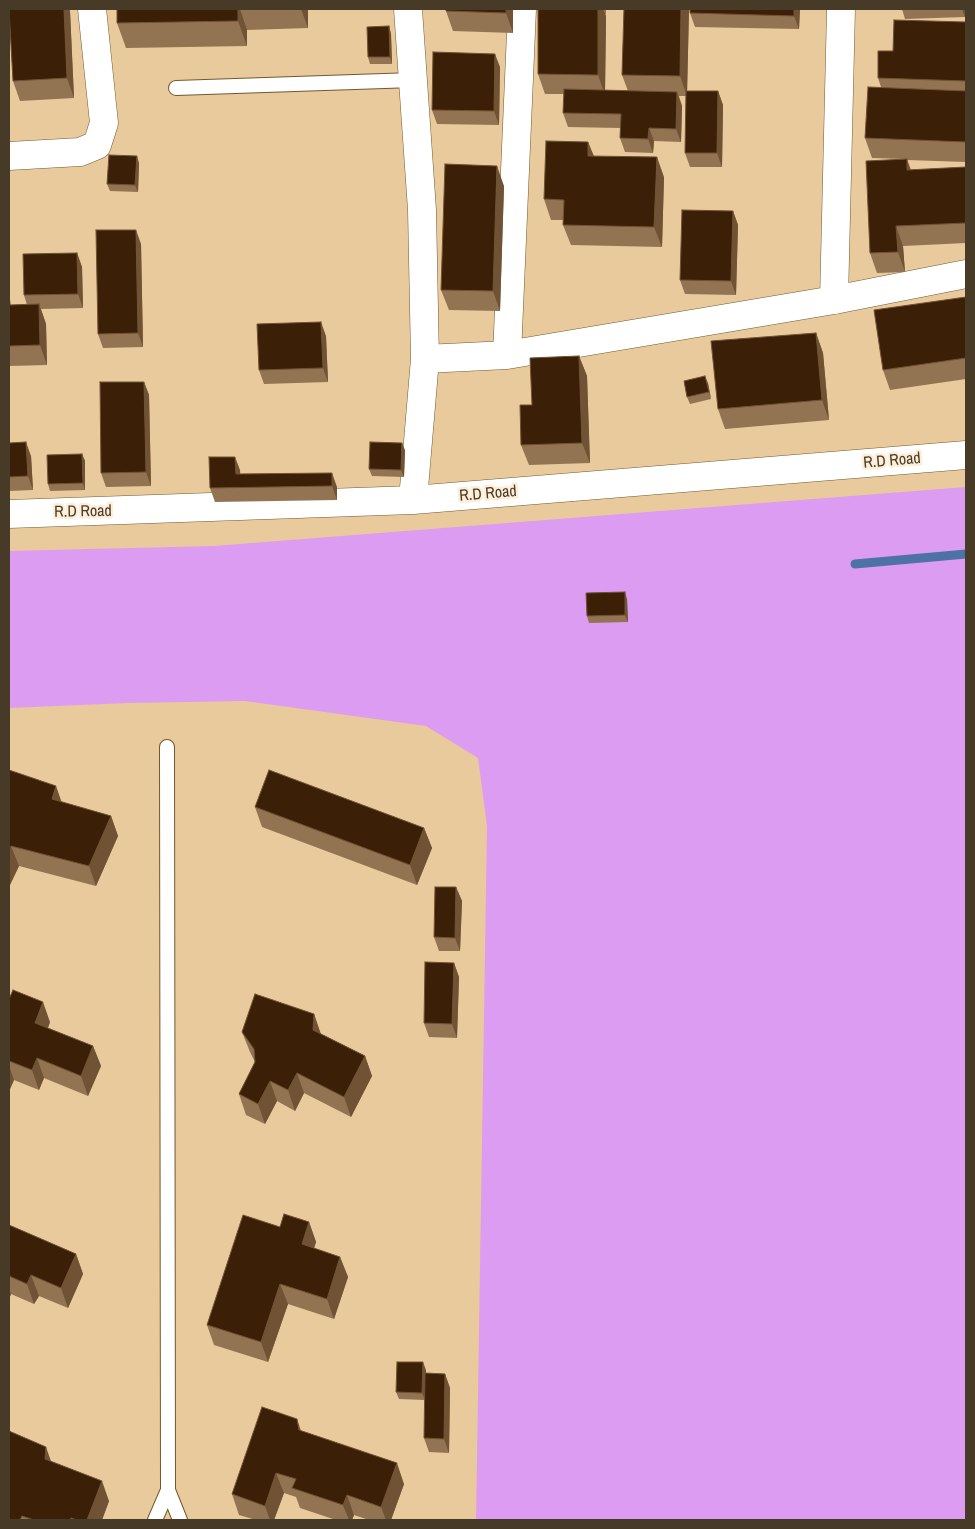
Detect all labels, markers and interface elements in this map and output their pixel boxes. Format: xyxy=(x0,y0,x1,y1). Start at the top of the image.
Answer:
street label: R.D Road xyxy=(862,449,922,473)
street label: R.D Road xyxy=(458,482,518,506)
street label: R.D Road xyxy=(54,502,112,522)

